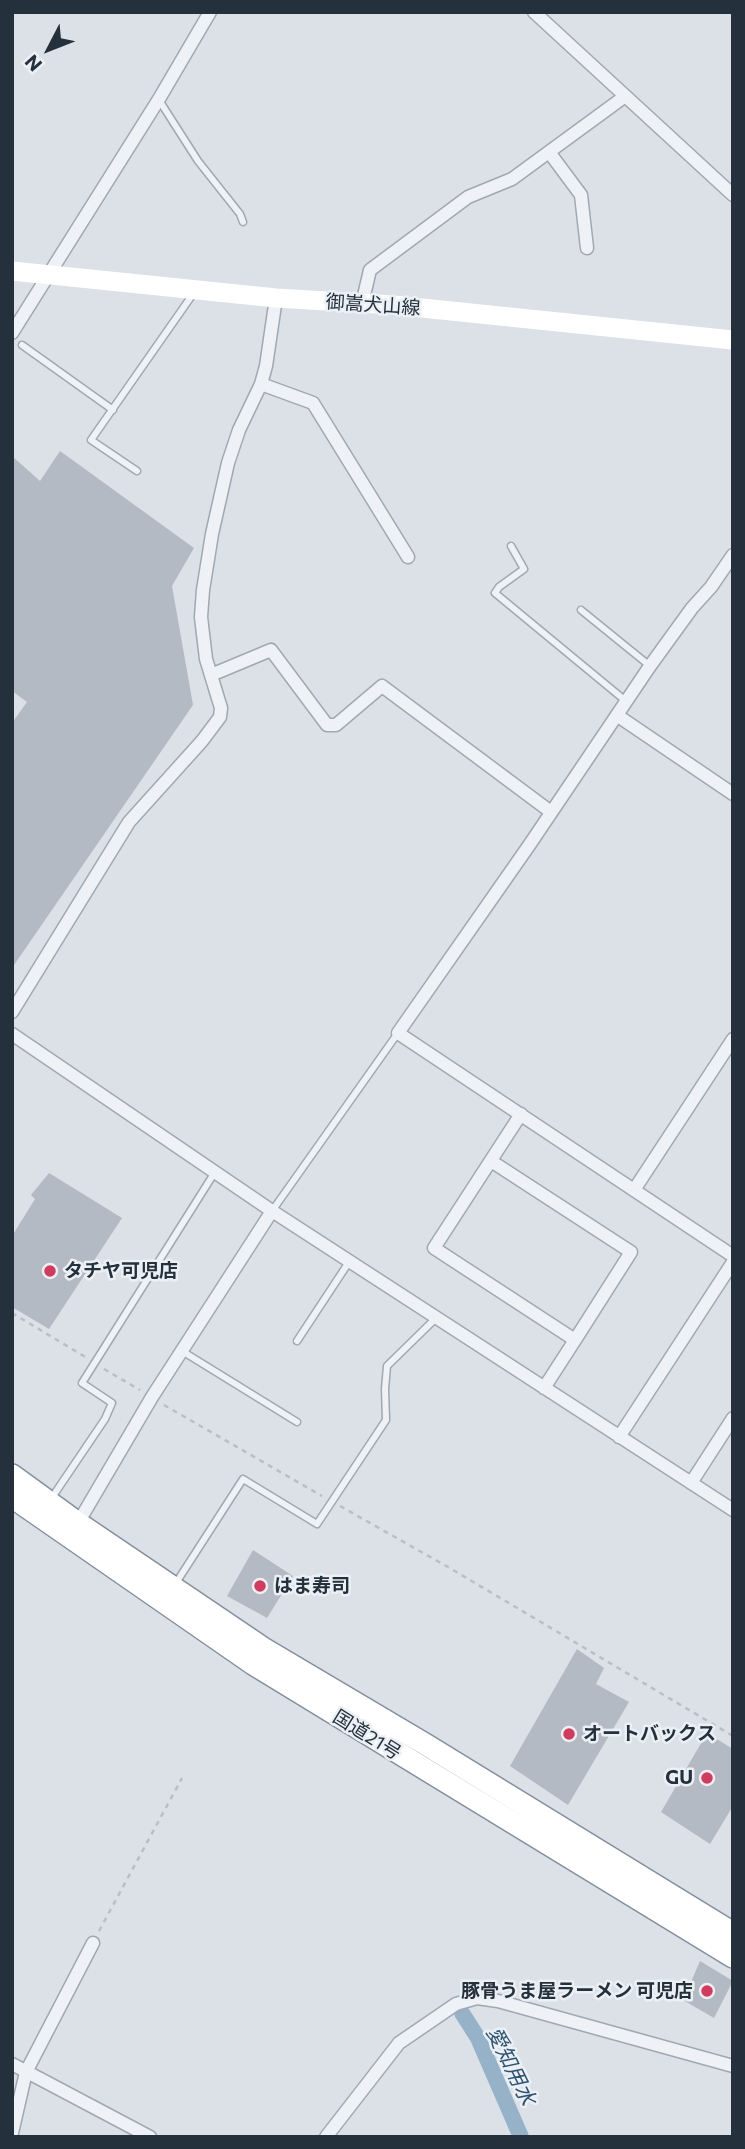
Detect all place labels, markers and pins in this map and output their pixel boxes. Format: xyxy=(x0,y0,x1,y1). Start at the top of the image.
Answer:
place label: タチヤ可児店 xyxy=(64,1260,178,1282)
marker: タチヤ可児店 xyxy=(42,1263,58,1279)
place label: はま寿司 xyxy=(274,1575,350,1597)
marker: はま寿司 xyxy=(252,1578,268,1594)
place label: オートバックス xyxy=(583,1723,716,1745)
marker: オートバックス xyxy=(561,1726,577,1742)
place label: GU xyxy=(665,1767,693,1789)
marker: GU xyxy=(699,1770,715,1786)
place label: 豚骨うま屋ラーメン 可児店 xyxy=(461,1980,693,2002)
marker: 豚骨うま屋ラーメン 可児店 xyxy=(699,1983,715,1999)

